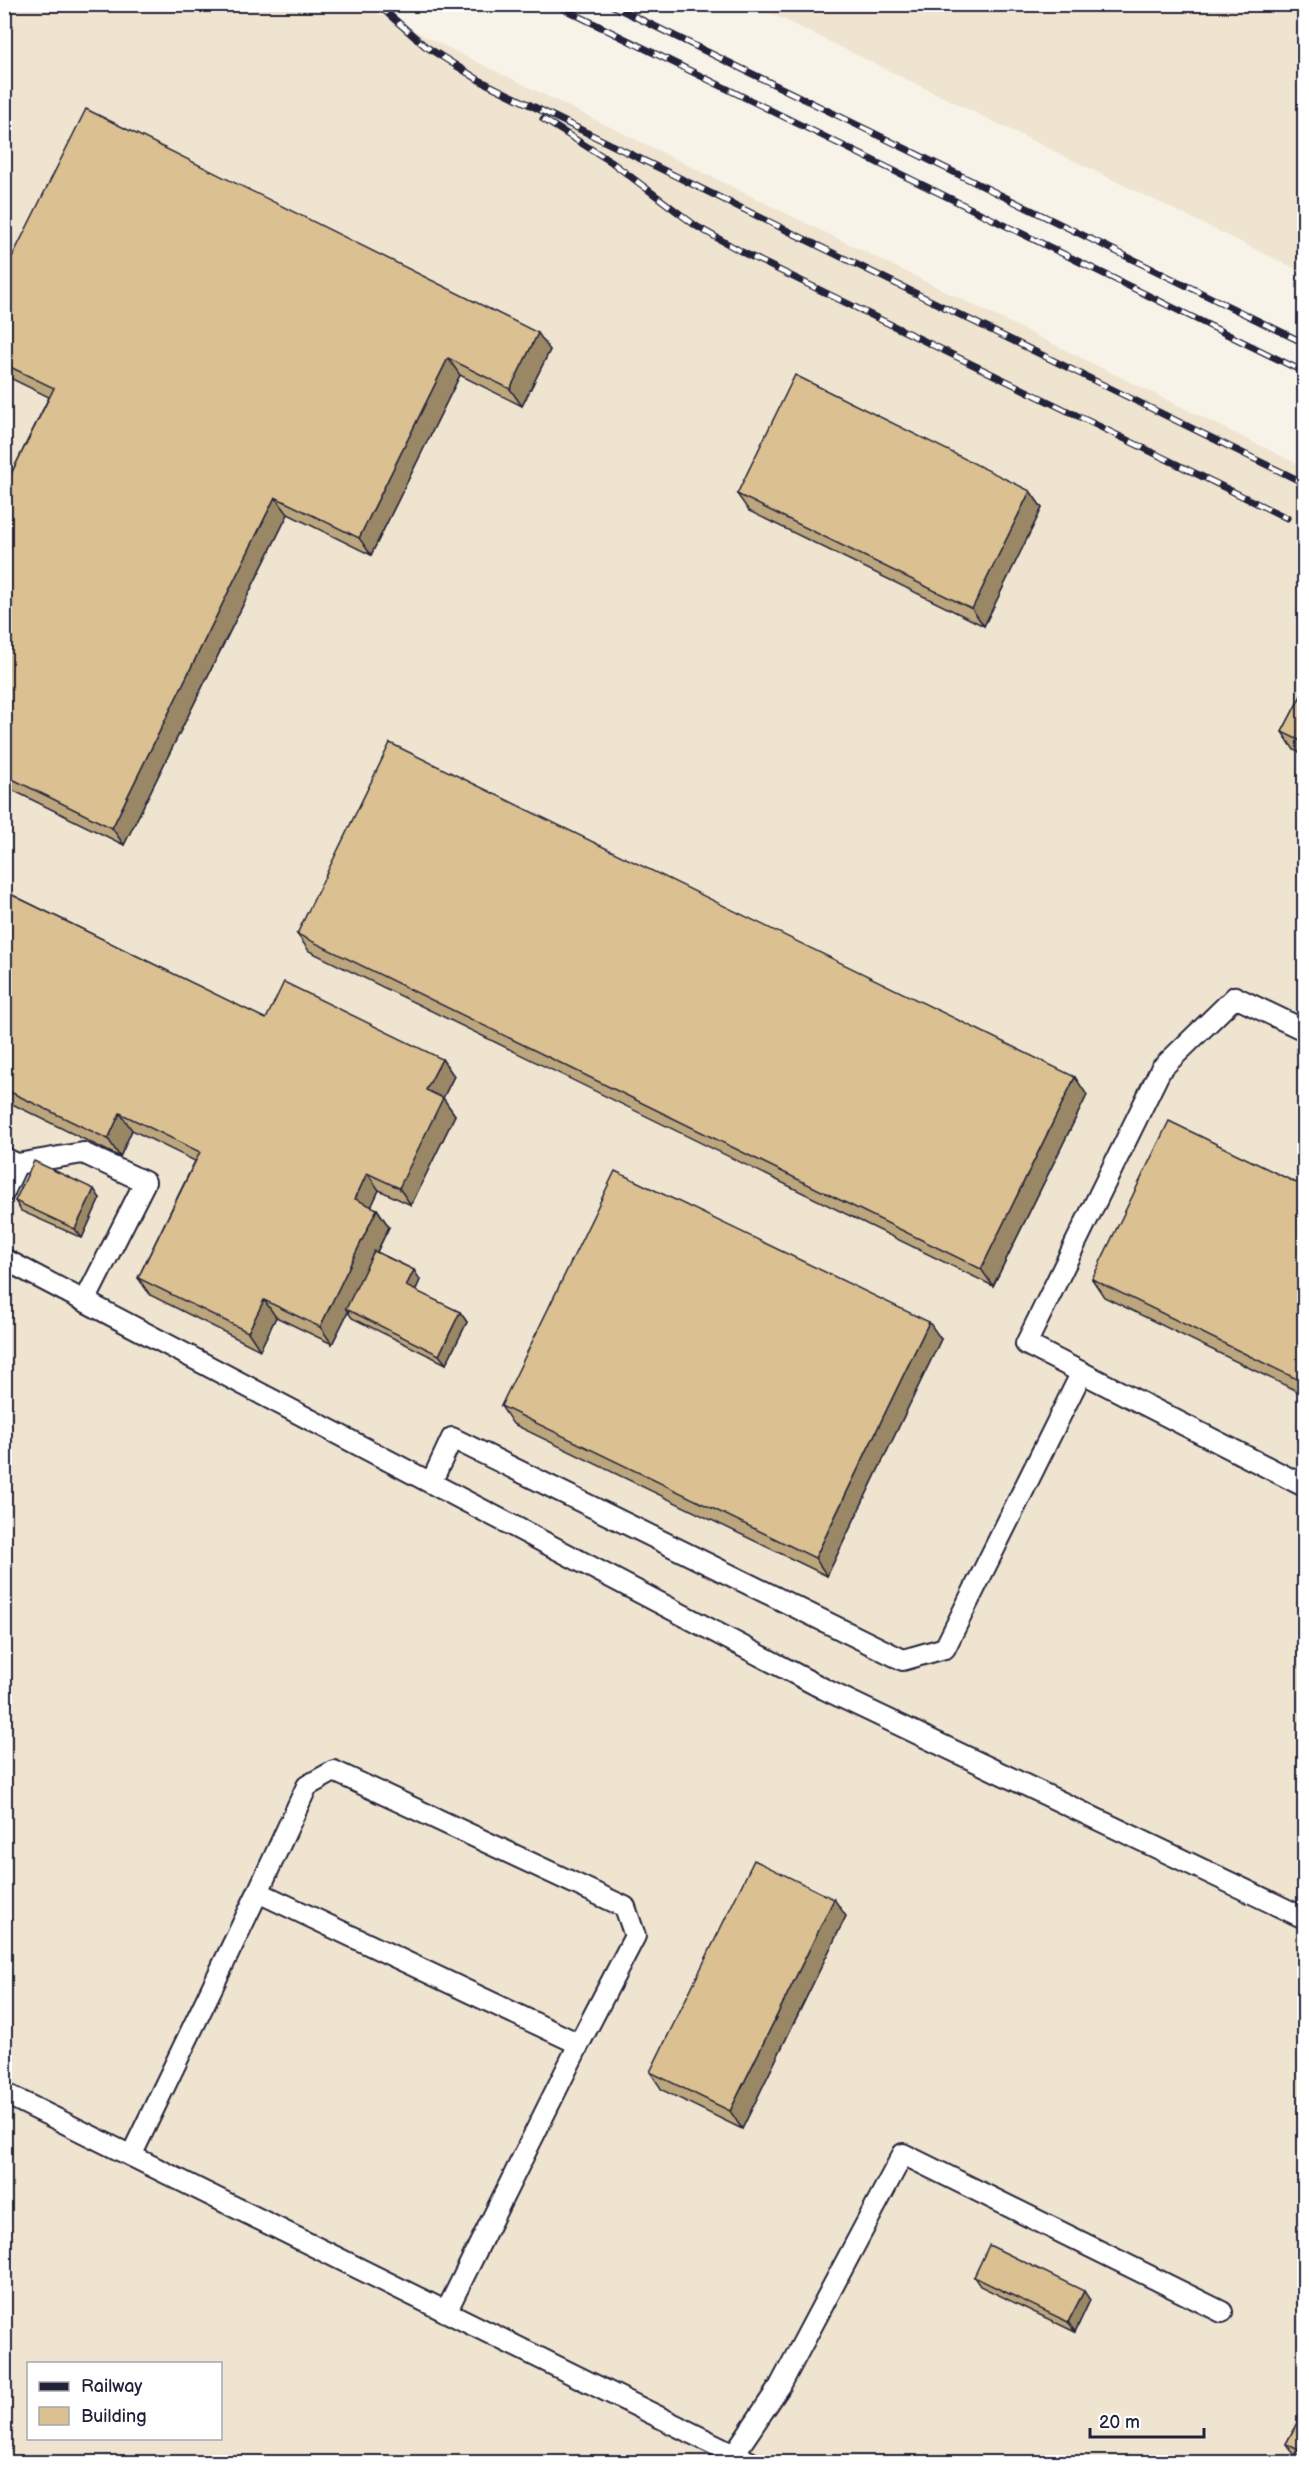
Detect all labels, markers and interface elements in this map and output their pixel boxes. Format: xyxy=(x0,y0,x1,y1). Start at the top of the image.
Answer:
legend xyxy=(27,2362,222,2440)
text: Railway xyxy=(81,2376,143,2397)
scale bar xyxy=(1090,2401,1204,2439)
text: Building xyxy=(81,2406,147,2427)
text: 20 m xyxy=(1099,2412,1140,2433)

